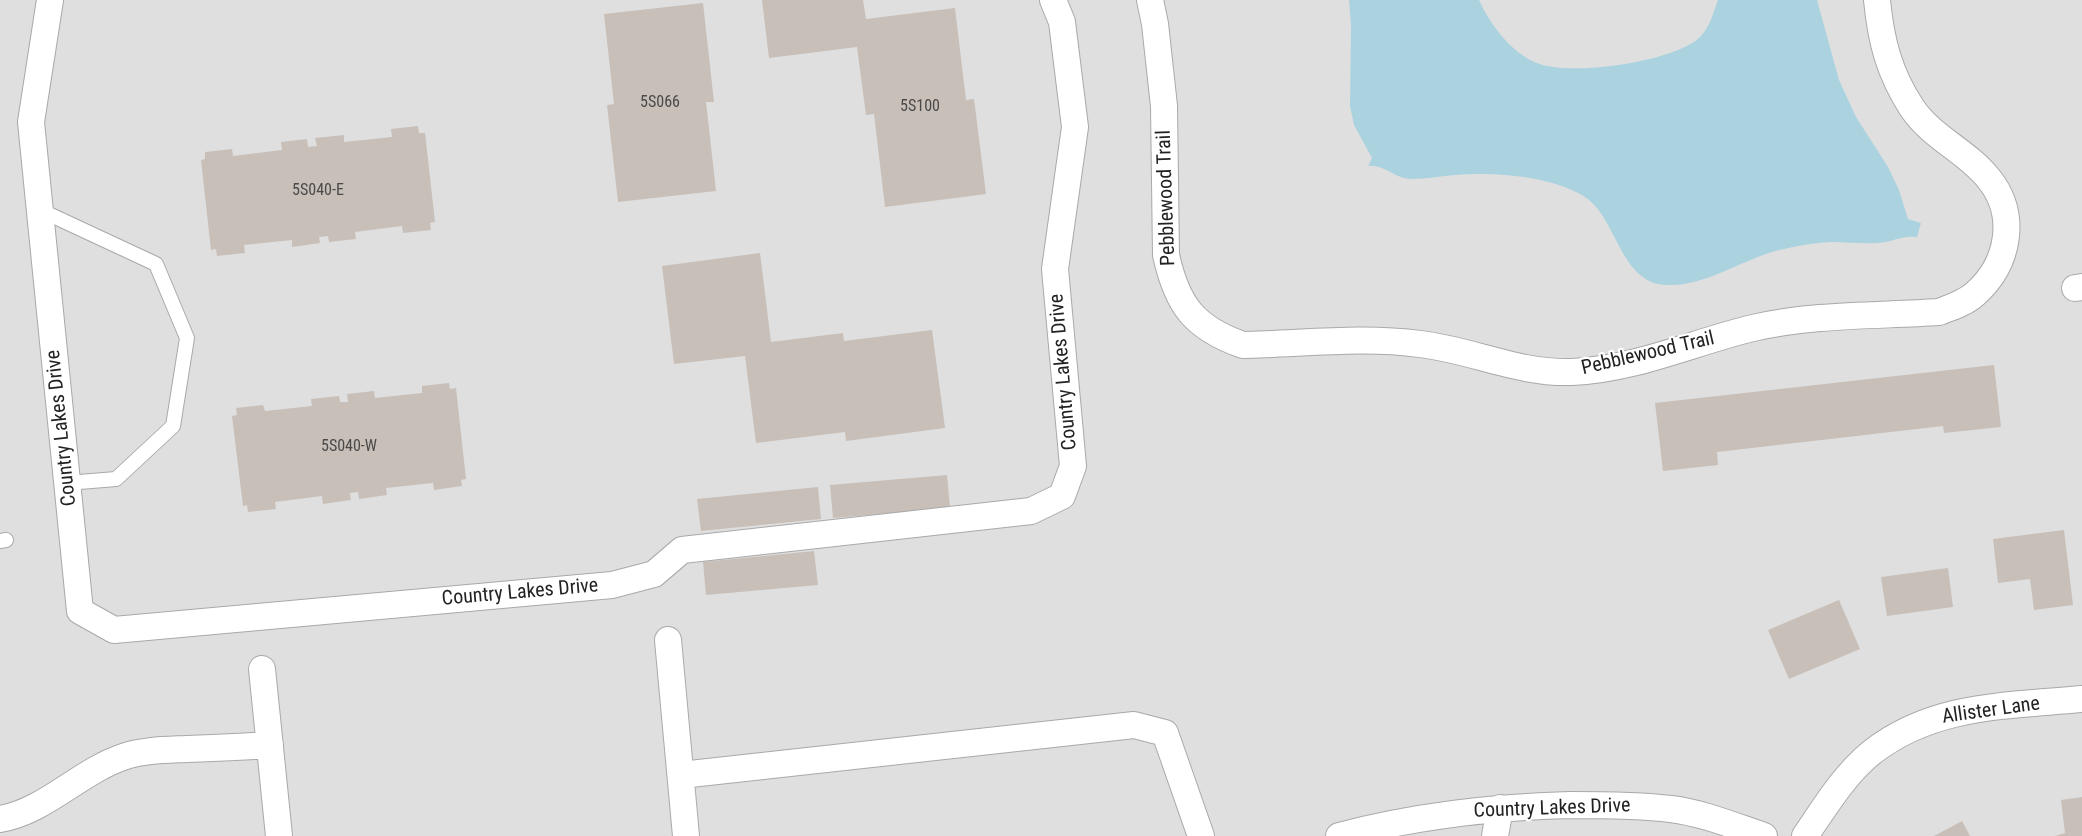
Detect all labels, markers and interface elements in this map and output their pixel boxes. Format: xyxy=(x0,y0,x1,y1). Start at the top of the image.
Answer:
house number: 5S066 xyxy=(640,93,680,113)
house number: 5S100 xyxy=(900,97,940,117)
street label: Pebblewood Trail xyxy=(1153,130,1181,266)
house number: 5S040-E xyxy=(292,181,344,201)
street label: Country Lakes Drive xyxy=(1045,293,1083,451)
street label: Pebblewood Trail xyxy=(1579,327,1717,381)
street label: Country Lakes Drive xyxy=(42,349,82,507)
house number: 5S040-W xyxy=(321,437,377,457)
street label: Country Lakes Drive xyxy=(441,574,599,612)
street label: Allister Lane xyxy=(1941,692,2041,730)
street label: Country Lakes Drive xyxy=(1473,794,1631,824)

